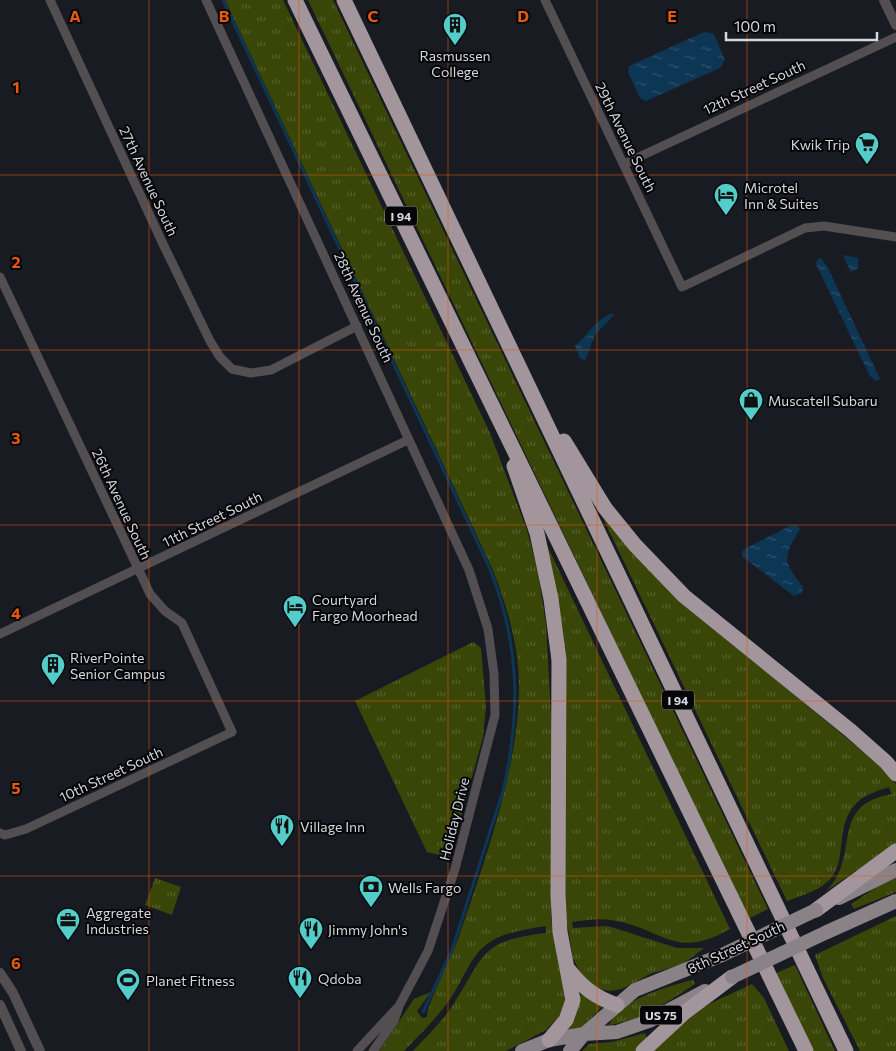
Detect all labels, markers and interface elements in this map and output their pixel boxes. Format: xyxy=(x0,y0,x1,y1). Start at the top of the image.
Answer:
text: A xyxy=(69,6,81,25)
text: B xyxy=(219,6,230,25)
text: C xyxy=(368,6,379,25)
text: D xyxy=(517,6,529,25)
text: E xyxy=(667,6,677,25)
scale bar xyxy=(726,10,877,42)
building icon: Rasmussen College xyxy=(442,12,468,46)
text: 100 m xyxy=(734,17,776,35)
place label: Rasmussen College xyxy=(419,47,491,80)
street label: 12th Street South xyxy=(700,56,808,118)
text: 1 xyxy=(12,77,20,96)
street label: 29th Avenue South xyxy=(592,79,660,195)
street label: 27th Avenue South xyxy=(116,123,182,239)
supermarket icon: Kwik Trip xyxy=(854,131,880,165)
place label: Kwik Trip xyxy=(791,136,850,153)
place label: Microtel Inn & Suites xyxy=(744,179,819,212)
hotel icon: Microtel Inn & Suites xyxy=(713,182,739,216)
road number: I 94 xyxy=(385,207,417,226)
street label: 28th Avenue South xyxy=(331,249,397,365)
text: 2 xyxy=(11,252,21,271)
shop icon: Muscatell Subaru xyxy=(738,387,764,421)
place label: Muscatell Subaru xyxy=(768,392,878,409)
text: 3 xyxy=(11,428,21,447)
street label: 26th Avenue South xyxy=(89,446,155,562)
street label: 11th Street South xyxy=(159,488,265,550)
place label: Courtyard Fargo Moorhead xyxy=(312,591,418,624)
hotel icon: Courtyard Fargo Moorhead xyxy=(282,594,308,628)
text: 4 xyxy=(11,603,21,622)
place label: RiverPointe Senior Campus xyxy=(70,649,165,682)
building icon: RiverPointe Senior Campus xyxy=(40,652,66,686)
road number: I 94 xyxy=(662,690,694,710)
street label: 10th Street South xyxy=(57,743,165,805)
street label: Holiday Drive xyxy=(435,776,473,862)
text: 5 xyxy=(11,778,21,797)
restaurant icon: Village Inn xyxy=(269,813,295,847)
place label: Village Inn xyxy=(300,818,365,835)
bank icon: Wells Fargo xyxy=(358,874,384,908)
place label: Wells Fargo xyxy=(388,879,461,896)
place label: Aggregate Industries xyxy=(86,904,151,937)
office icon: Aggregate Industries xyxy=(55,907,81,941)
restaurant icon: Jimmy John's xyxy=(298,916,324,950)
street label: 8th Street South xyxy=(685,917,787,977)
place label: Jimmy John's xyxy=(328,921,408,938)
text: 6 xyxy=(11,953,21,972)
restaurant icon: Qdoba xyxy=(287,965,313,999)
sports icon: Planet Fitness xyxy=(115,967,141,1001)
place label: Qdoba xyxy=(318,970,362,987)
place label: Planet Fitness xyxy=(146,972,235,989)
road number: US 75 xyxy=(640,1006,682,1024)

